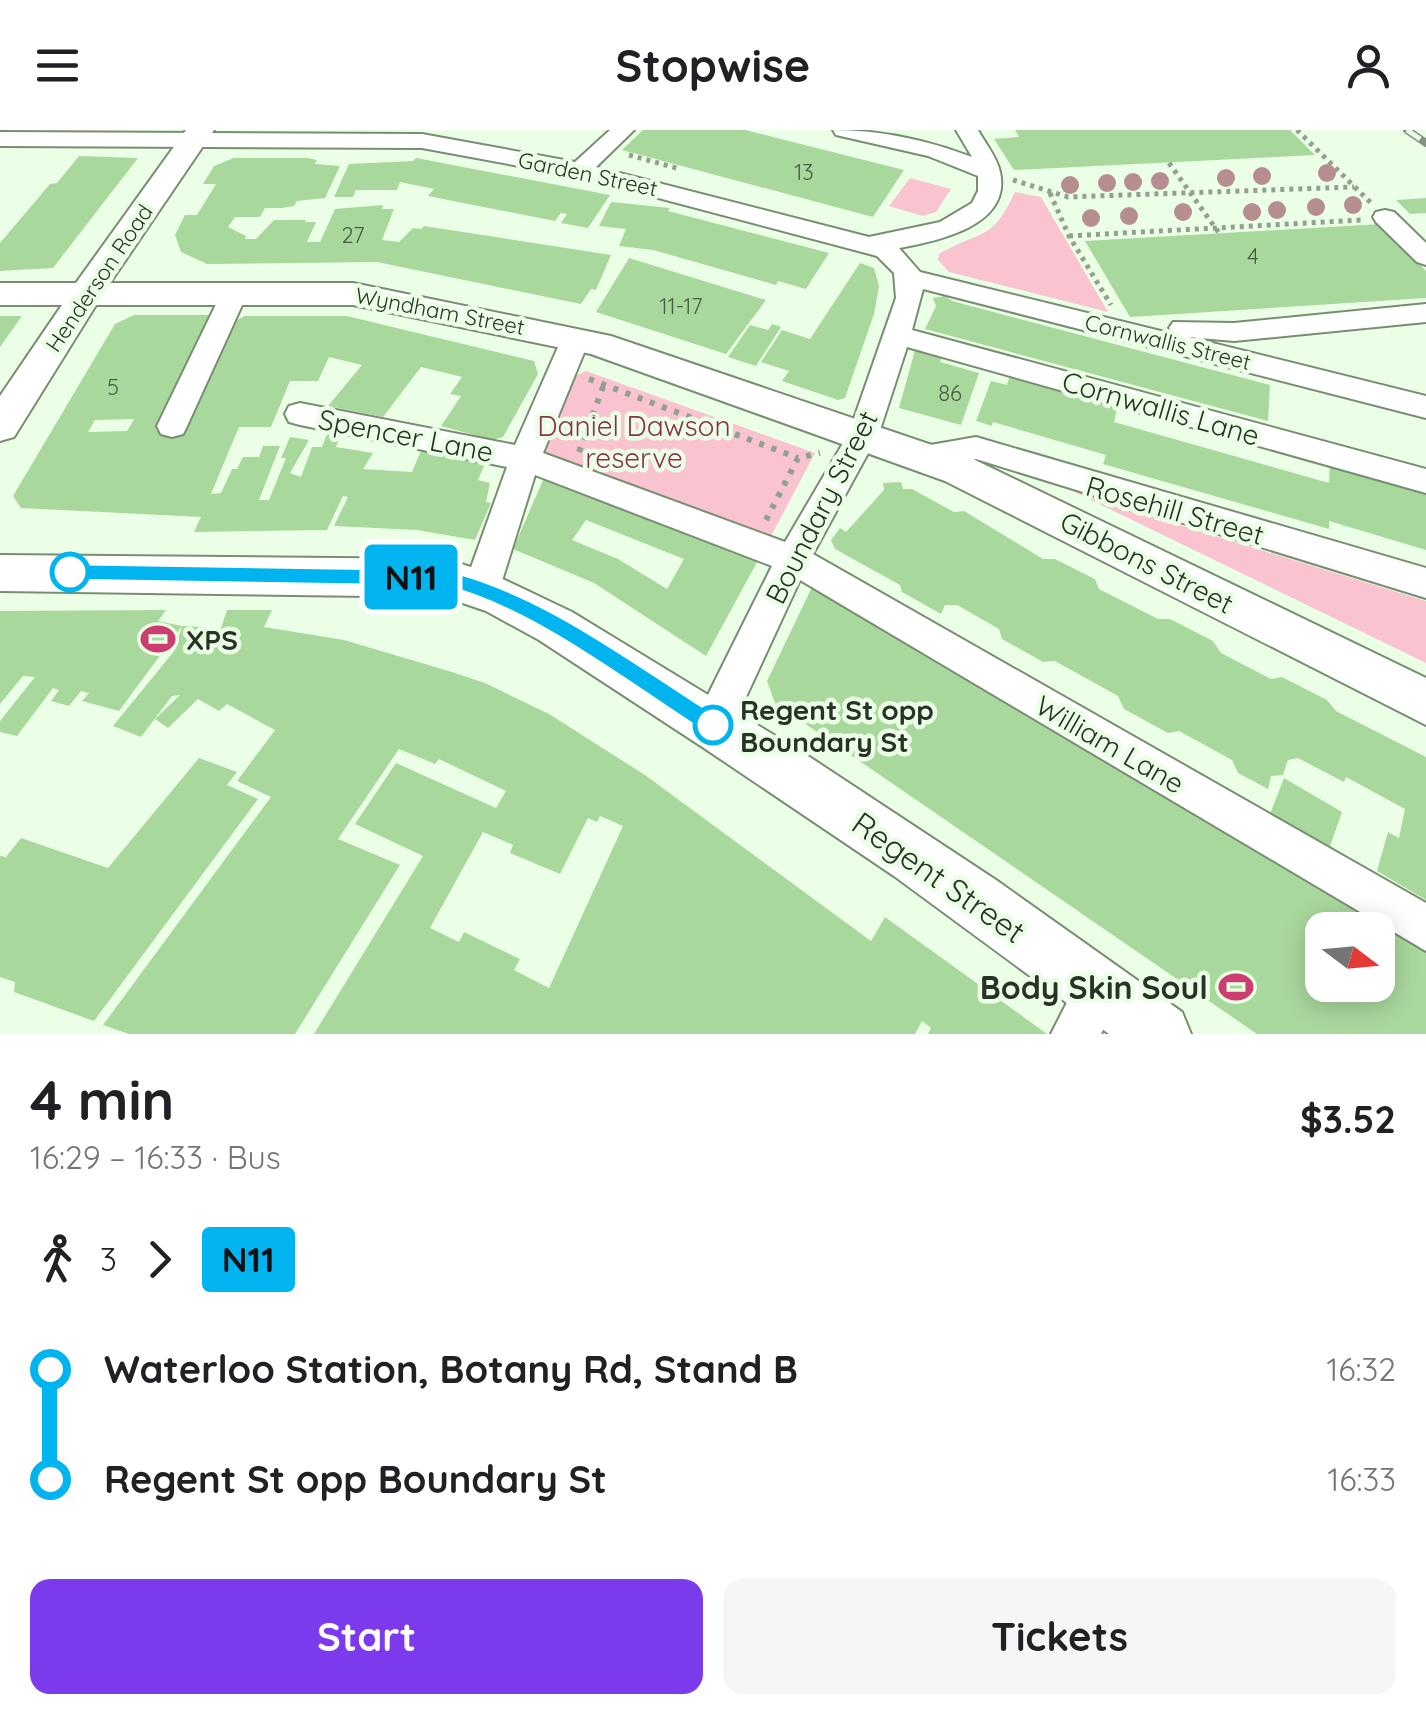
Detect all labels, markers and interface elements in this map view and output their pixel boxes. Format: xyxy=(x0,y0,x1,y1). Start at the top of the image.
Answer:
text: Stopwise xyxy=(616,37,810,93)
icon: menu xyxy=(30,38,85,93)
icon: person xyxy=(1341,38,1396,93)
street label: Garden Street xyxy=(516,146,660,202)
house number: 13 xyxy=(794,158,814,186)
street label: Henderson Road xyxy=(39,199,159,357)
house number: 27 xyxy=(341,221,365,249)
house number: 4 xyxy=(1247,242,1259,270)
street label: Wyndham Street xyxy=(353,281,527,341)
house number: 11-17 xyxy=(659,292,703,320)
street label: Cornwallis Street xyxy=(1082,308,1254,376)
street label: Cornwallis Lane xyxy=(1058,363,1264,453)
house number: 5 xyxy=(107,373,119,401)
house number: 86 xyxy=(938,379,962,407)
street label: Spencer Lane xyxy=(316,401,496,469)
street label: Boundary Street xyxy=(757,405,885,609)
park label: Daniel Dawson reserve xyxy=(537,408,731,475)
street label: Rosehill Street xyxy=(1082,468,1268,552)
street label: Gibbons Street xyxy=(1055,503,1239,621)
line badge: N11 xyxy=(354,544,468,610)
unlabelled marker xyxy=(51,553,89,591)
text: N11 xyxy=(385,555,437,599)
sports icon: XPS xyxy=(139,620,177,658)
place label: XPS xyxy=(186,622,238,657)
street label: William Lane xyxy=(1029,687,1191,801)
place label: Regent St opp Boundary St xyxy=(740,692,934,759)
marker: Regent St opp Boundary St xyxy=(694,706,732,744)
street label: Regent Street xyxy=(845,803,1033,951)
north arrow xyxy=(1305,912,1395,1002)
map controls xyxy=(1305,912,1395,1002)
place label: Body Skin Soul xyxy=(980,967,1208,1007)
sports icon: Body Skin Soul xyxy=(1217,968,1255,1006)
text: 4 min xyxy=(30,1065,174,1134)
text: $3.52 xyxy=(1300,1095,1396,1143)
text: 16:29 – 16:33 · Bus xyxy=(30,1137,281,1177)
icon: walk xyxy=(30,1232,85,1287)
icon: forward xyxy=(132,1232,187,1287)
text: N11 xyxy=(222,1237,275,1281)
text: 3 xyxy=(100,1239,117,1279)
text: Waterloo Station, Botany Rd, Stand B xyxy=(104,1345,798,1393)
text: 16:32 xyxy=(1326,1349,1396,1389)
text: Regent St opp Boundary St xyxy=(104,1455,607,1503)
text: 16:33 xyxy=(1327,1459,1396,1499)
button: Start xyxy=(30,1579,703,1694)
button: Tickets xyxy=(723,1579,1396,1694)

